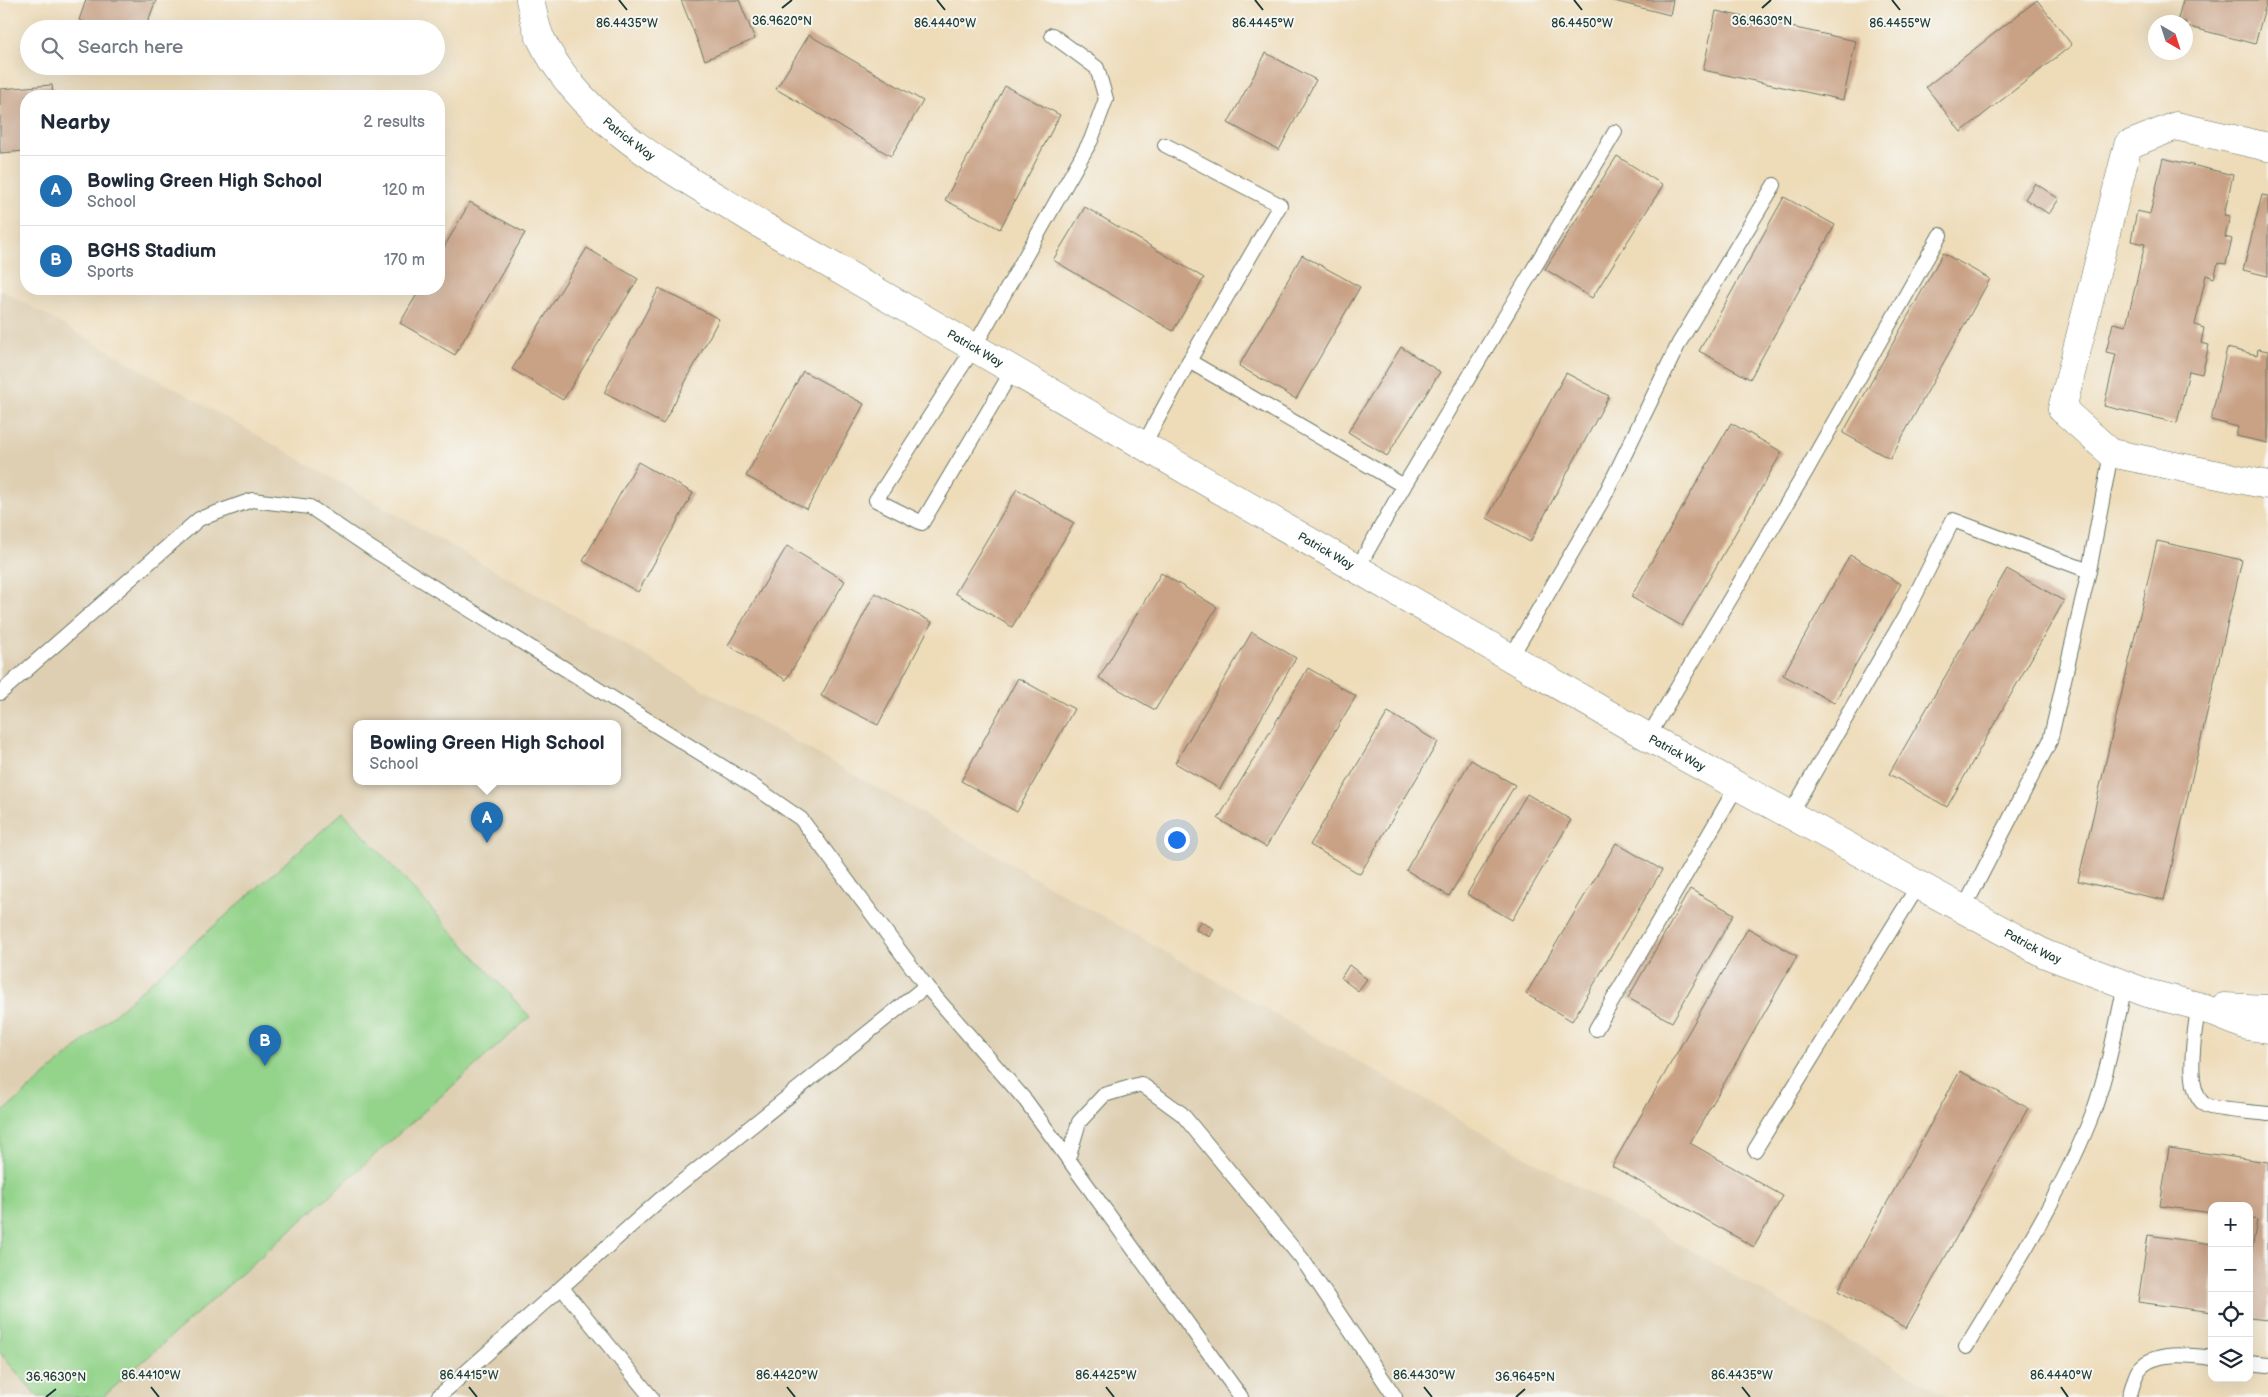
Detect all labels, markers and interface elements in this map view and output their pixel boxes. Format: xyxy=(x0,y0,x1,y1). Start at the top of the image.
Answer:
text: 36.9620°N xyxy=(752,14,812,29)
text: 36.9630°N xyxy=(1732,14,1792,29)
north arrow xyxy=(2148,15,2193,60)
text: 86.4435°W xyxy=(596,16,658,31)
text: 86.4440°W xyxy=(914,16,976,31)
text: 86.4445°W xyxy=(1232,16,1294,31)
text: 86.4450°W xyxy=(1551,16,1613,31)
text: 86.4455°W xyxy=(1869,16,1931,31)
search box xyxy=(20,20,445,75)
icon: search xyxy=(38,34,66,62)
text: Search here xyxy=(78,36,183,59)
text: Nearby xyxy=(40,110,110,135)
text: 2 results xyxy=(363,113,425,132)
street label: Patrick Way xyxy=(600,114,658,164)
text: Bowling Green High School xyxy=(87,170,322,193)
text: A xyxy=(51,181,61,200)
text: 120 m xyxy=(382,181,425,200)
text: School xyxy=(87,193,136,212)
text: BGHS Stadium xyxy=(87,240,216,263)
text: B xyxy=(50,251,62,270)
text: 170 m xyxy=(384,251,425,270)
text: Sports xyxy=(87,263,134,282)
street label: Patrick Way xyxy=(945,326,1006,371)
street label: Patrick Way xyxy=(1295,529,1357,573)
popup xyxy=(353,720,621,785)
street label: Patrick Way xyxy=(1646,731,1708,775)
text: Bowling Green High School xyxy=(370,732,605,755)
text: School xyxy=(370,755,418,774)
pin: A xyxy=(471,802,503,843)
your location xyxy=(1164,827,1190,853)
street label: Patrick Way xyxy=(2001,926,2064,967)
pin: B xyxy=(249,1025,281,1066)
map controls xyxy=(2208,1202,2253,1382)
button: + xyxy=(2208,1202,2253,1247)
button: − xyxy=(2208,1247,2253,1292)
button: locate xyxy=(2208,1292,2253,1337)
button: layers xyxy=(2208,1337,2253,1382)
text: 86.4410°W xyxy=(121,1368,181,1383)
text: 86.4415°W xyxy=(439,1368,499,1383)
text: 86.4420°W xyxy=(756,1368,818,1383)
text: 86.4425°W xyxy=(1075,1368,1137,1383)
text: 86.4430°W xyxy=(1393,1368,1455,1383)
text: 86.4435°W xyxy=(1711,1368,1773,1383)
text: 86.4440°W xyxy=(2030,1368,2092,1383)
text: 36.9630°N xyxy=(26,1370,86,1385)
text: 36.9645°N xyxy=(1495,1370,1555,1385)

